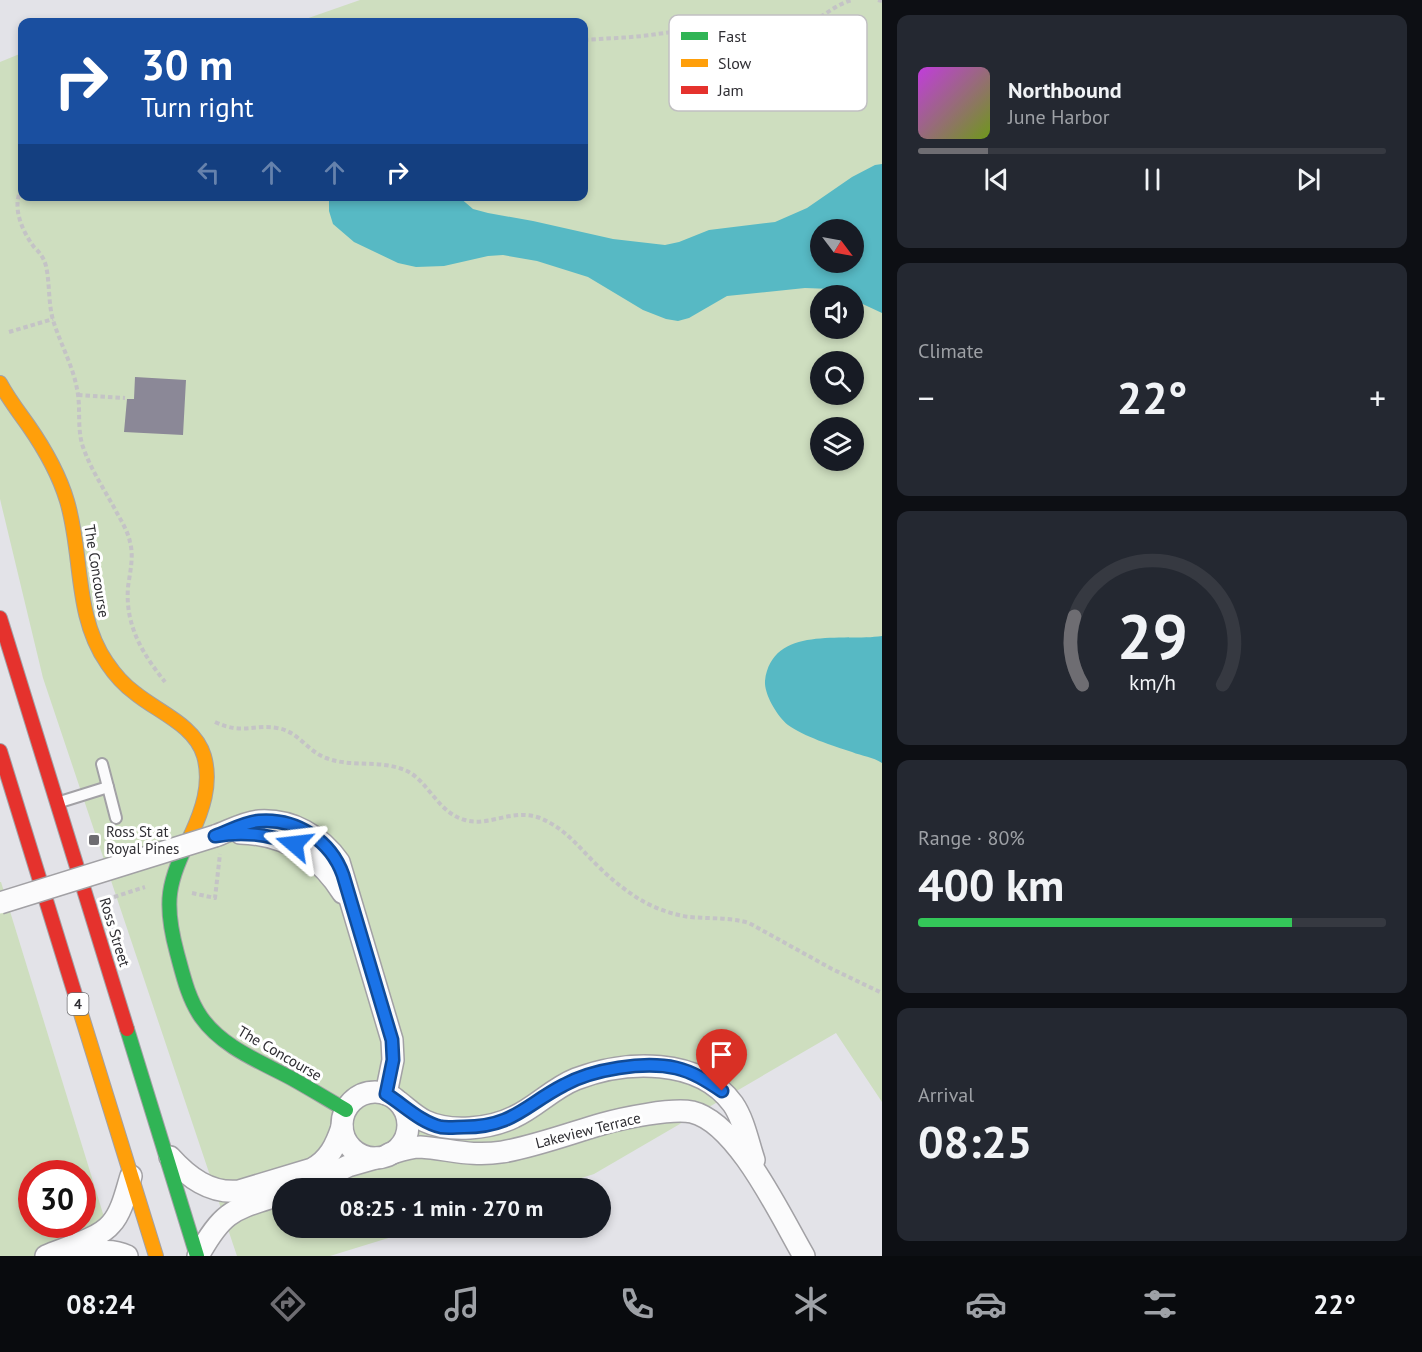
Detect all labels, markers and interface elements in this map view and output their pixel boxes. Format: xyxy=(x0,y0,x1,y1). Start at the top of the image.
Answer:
legend xyxy=(669,15,867,111)
text: Fast xyxy=(718,26,747,46)
text: 30 m xyxy=(141,37,233,92)
icon: right xyxy=(42,42,120,120)
text: Slow xyxy=(718,53,752,73)
text: Northbound xyxy=(1008,76,1122,104)
text: Jam xyxy=(717,80,744,100)
text: Turn right xyxy=(141,90,254,124)
text: June Harbor xyxy=(1008,104,1110,130)
icon: left xyxy=(192,156,225,189)
icon: ahead xyxy=(255,156,288,189)
icon: ahead xyxy=(318,156,351,189)
icon: right xyxy=(381,156,414,189)
icon: previous xyxy=(980,163,1013,196)
icon: pause xyxy=(1136,163,1169,196)
icon: next xyxy=(1292,163,1325,196)
north arrow xyxy=(810,219,864,273)
map controls xyxy=(810,219,864,471)
button: sound xyxy=(810,285,864,339)
text: Climate xyxy=(918,338,984,364)
button: search xyxy=(810,351,864,405)
text: 22° xyxy=(1117,368,1187,426)
text: − xyxy=(918,376,935,419)
text: + xyxy=(1369,376,1386,419)
button: layers xyxy=(810,417,864,471)
street label: The Concourse xyxy=(80,523,114,619)
text: 29 xyxy=(1117,595,1187,676)
text: km/h xyxy=(1128,668,1175,696)
position arrow xyxy=(262,812,326,876)
place label: Ross St at Royal Pines xyxy=(106,822,179,858)
text: Range · 80% xyxy=(918,825,1025,851)
marker: Ross St at Royal Pines xyxy=(87,833,101,847)
text: 400 km xyxy=(918,855,1064,913)
street label: Ross Street xyxy=(96,895,134,969)
road number: 4 xyxy=(68,993,88,1015)
street label: The Concourse xyxy=(235,1021,325,1085)
pin xyxy=(696,1029,747,1091)
icon: arrive xyxy=(705,1038,738,1071)
text: Arrival xyxy=(918,1082,974,1108)
street label: Lakeview Terrace xyxy=(533,1108,643,1152)
text: 08:25 xyxy=(918,1112,1032,1170)
speed limit sign: 30 xyxy=(18,1160,96,1238)
text: 08:25 · 1 min · 270 m xyxy=(340,1194,543,1222)
icon: directions xyxy=(267,1283,309,1325)
icon: music xyxy=(441,1283,483,1325)
icon: phone xyxy=(616,1283,658,1325)
icon: climate xyxy=(790,1283,832,1325)
icon: car xyxy=(965,1283,1007,1325)
icon: filters xyxy=(1139,1283,1181,1325)
text: 08:24 xyxy=(66,1287,135,1321)
text: 22° xyxy=(1313,1287,1356,1321)

